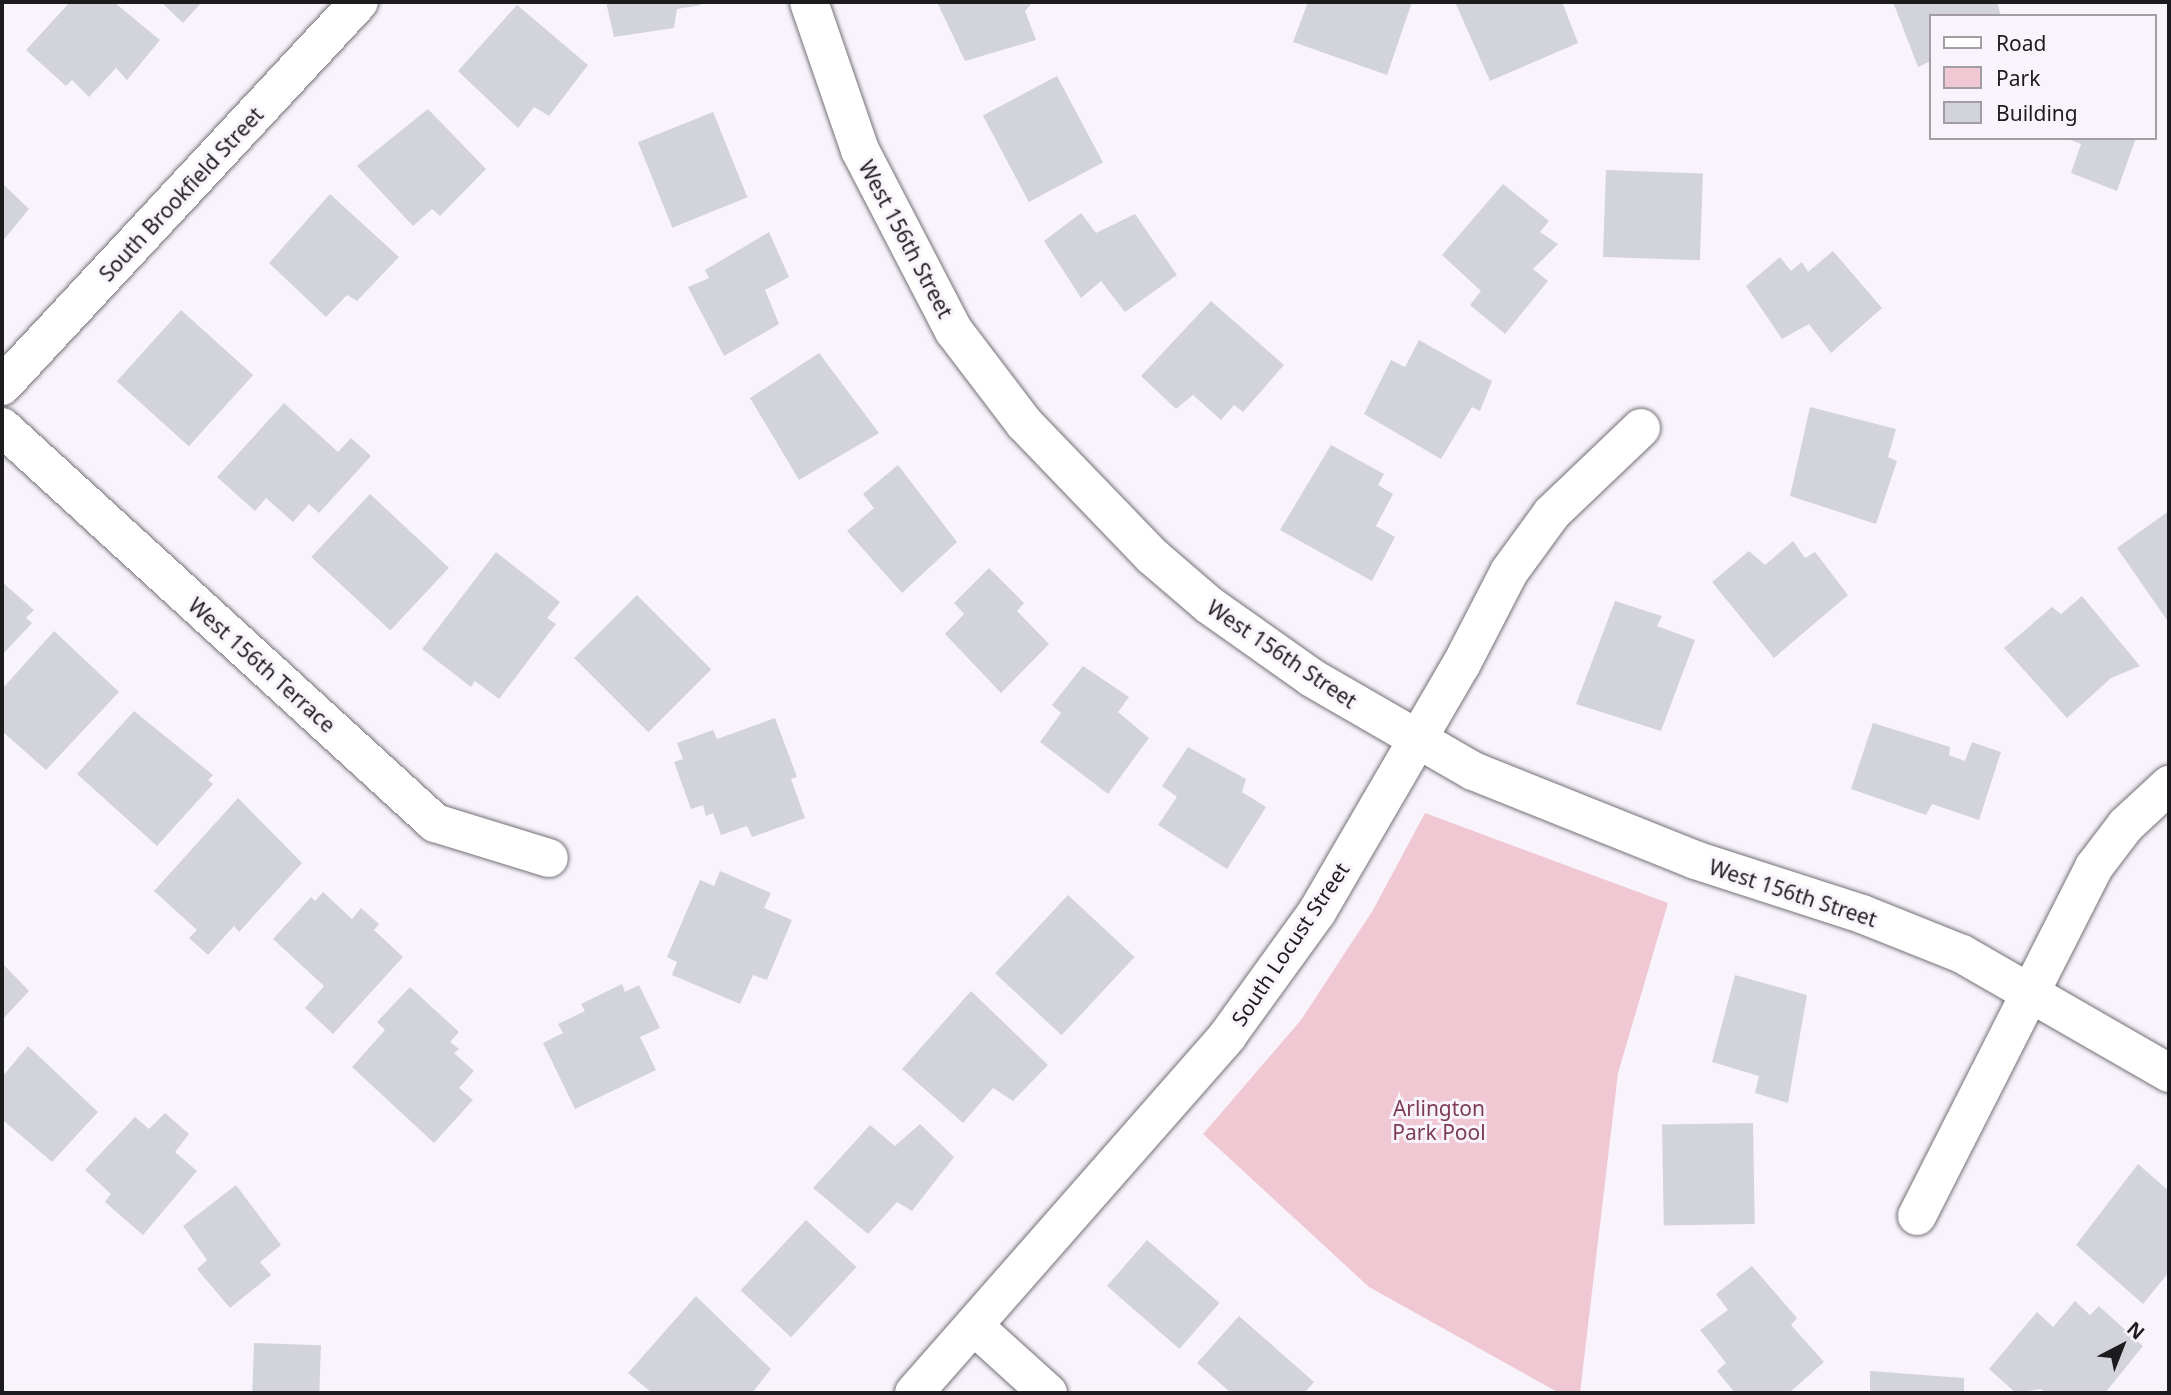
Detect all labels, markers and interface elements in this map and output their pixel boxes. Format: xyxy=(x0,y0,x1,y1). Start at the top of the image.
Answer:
legend xyxy=(1930,14,2157,140)
text: Road xyxy=(1996,29,2046,57)
text: Park xyxy=(1996,64,2040,92)
text: Building xyxy=(1996,99,2078,127)
street label: South Brookfield Street xyxy=(94,102,268,286)
street label: West 156th Street xyxy=(854,156,958,322)
street label: West 156th Terrace xyxy=(183,592,341,738)
street label: West 156th Street xyxy=(1203,595,1361,713)
street label: West 156th Street xyxy=(1706,854,1880,932)
street label: South Locust Street xyxy=(1226,857,1354,1031)
park label: Arlington Park Pool xyxy=(1392,1095,1486,1145)
north arrow xyxy=(2087,1311,2157,1381)
text: N xyxy=(2122,1316,2150,1345)

